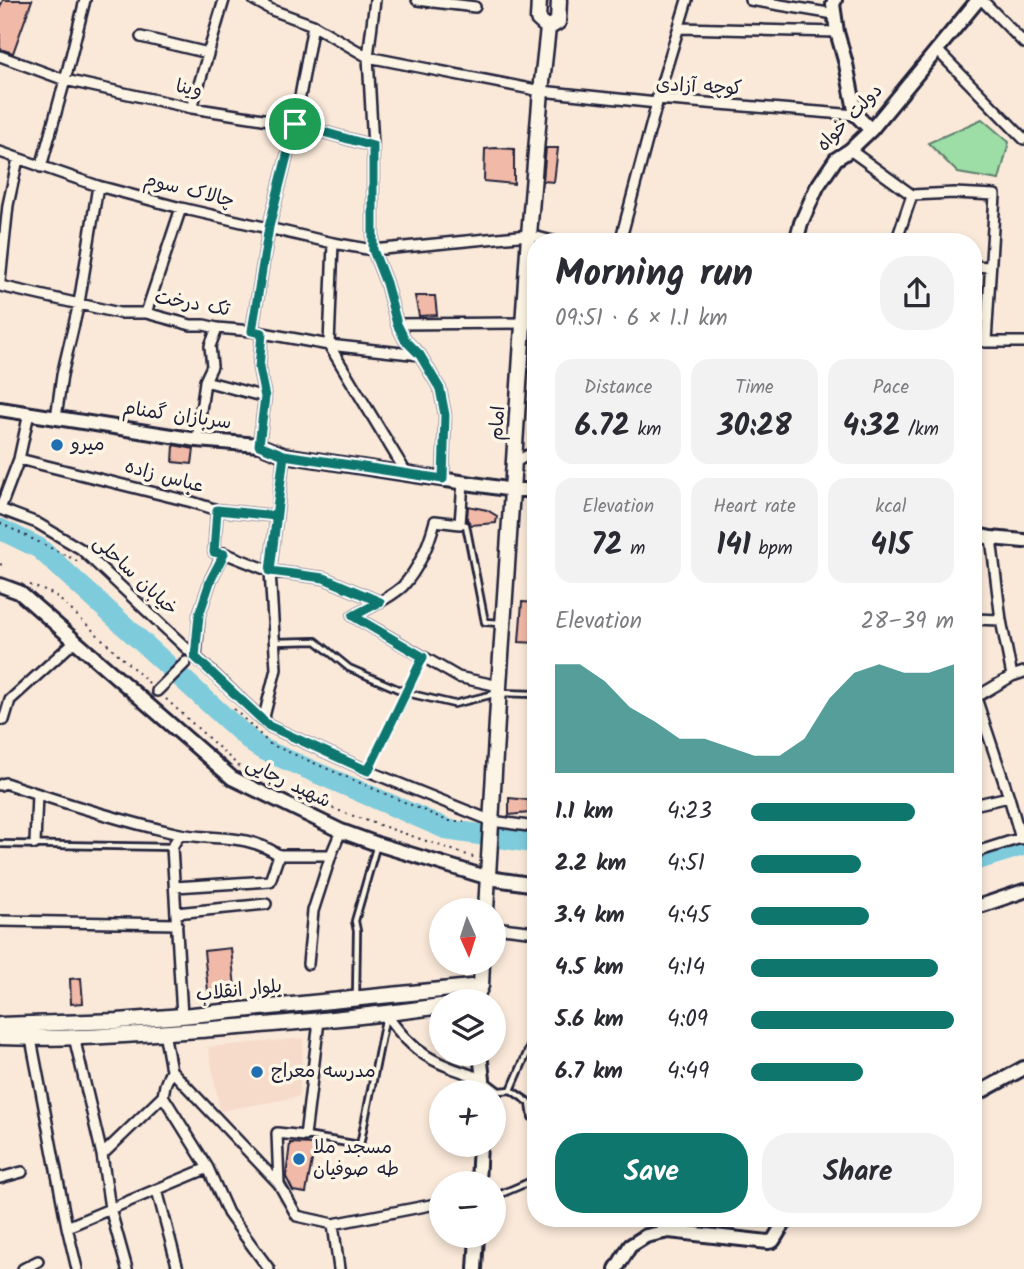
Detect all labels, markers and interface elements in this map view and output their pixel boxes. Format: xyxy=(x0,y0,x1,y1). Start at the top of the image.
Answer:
street label: کوچه آزادی xyxy=(655,70,743,104)
street label: وینا xyxy=(173,72,205,106)
street label: دولت خواه xyxy=(810,77,890,159)
pin xyxy=(265,94,325,154)
icon: arrive xyxy=(276,105,314,143)
street label: چالاک سوم xyxy=(141,165,237,217)
text: Morning run xyxy=(555,245,753,305)
button: share xyxy=(880,256,954,330)
street label: تک درخت xyxy=(152,283,233,325)
text: 09:51 · 6 × 1.1 km xyxy=(555,301,728,337)
text: Distance xyxy=(584,373,652,403)
text: Time xyxy=(735,373,774,403)
text: Pace xyxy=(873,373,909,403)
street label: سربازان گمنام xyxy=(121,394,233,438)
text: 6.72 xyxy=(575,403,630,451)
text: 30:28 xyxy=(717,403,792,451)
text: 4:32 xyxy=(843,403,900,451)
street label: امام xyxy=(482,405,514,441)
text: km xyxy=(630,415,662,445)
text: /km xyxy=(900,415,939,445)
place label: میرو xyxy=(69,430,104,460)
marker: میرو xyxy=(49,437,65,453)
street label: عباس زاده xyxy=(121,452,207,502)
text: Elevation xyxy=(582,492,654,522)
text: Heart rate xyxy=(713,492,796,522)
text: kcal xyxy=(875,492,906,522)
text: 72 xyxy=(591,522,623,570)
text: 141 xyxy=(716,522,751,570)
text: 415 xyxy=(871,522,911,570)
street label: خیابان ساحلی xyxy=(86,529,184,623)
text: m xyxy=(623,534,645,564)
text: bpm xyxy=(751,534,793,564)
text: Elevation xyxy=(555,604,642,640)
text: 28–39 m xyxy=(861,604,954,640)
street label: شهید رجایی xyxy=(240,749,336,817)
text: 1.1 km xyxy=(555,794,613,830)
text: 4:23 xyxy=(667,794,712,830)
text: 2.2 km xyxy=(555,846,626,882)
text: 4:51 xyxy=(667,846,705,882)
north arrow xyxy=(429,898,506,975)
map controls xyxy=(429,898,506,1248)
text: 3.4 km xyxy=(555,898,625,934)
text: 4:45 xyxy=(667,898,710,934)
text: 4.5 km xyxy=(555,950,624,986)
text: 4:14 xyxy=(667,950,705,986)
street label: بلوار انقلاب xyxy=(194,972,284,1010)
button: layers xyxy=(429,989,506,1066)
text: 5.6 km xyxy=(555,1002,624,1038)
text: 4:09 xyxy=(667,1002,708,1038)
text: 6.7 km xyxy=(555,1054,623,1090)
text: 4:49 xyxy=(667,1054,709,1090)
place label: مدرسه معراج xyxy=(271,1057,376,1087)
marker: مدرسه معراج xyxy=(249,1064,265,1080)
button: + xyxy=(429,1080,506,1157)
place label: مسجد ملا طه صوفیان xyxy=(313,1133,399,1185)
button: Save xyxy=(555,1133,748,1213)
button: Share xyxy=(762,1133,954,1213)
marker: مسجد ملا طه صوفیان xyxy=(291,1151,307,1167)
button: − xyxy=(429,1171,506,1248)

